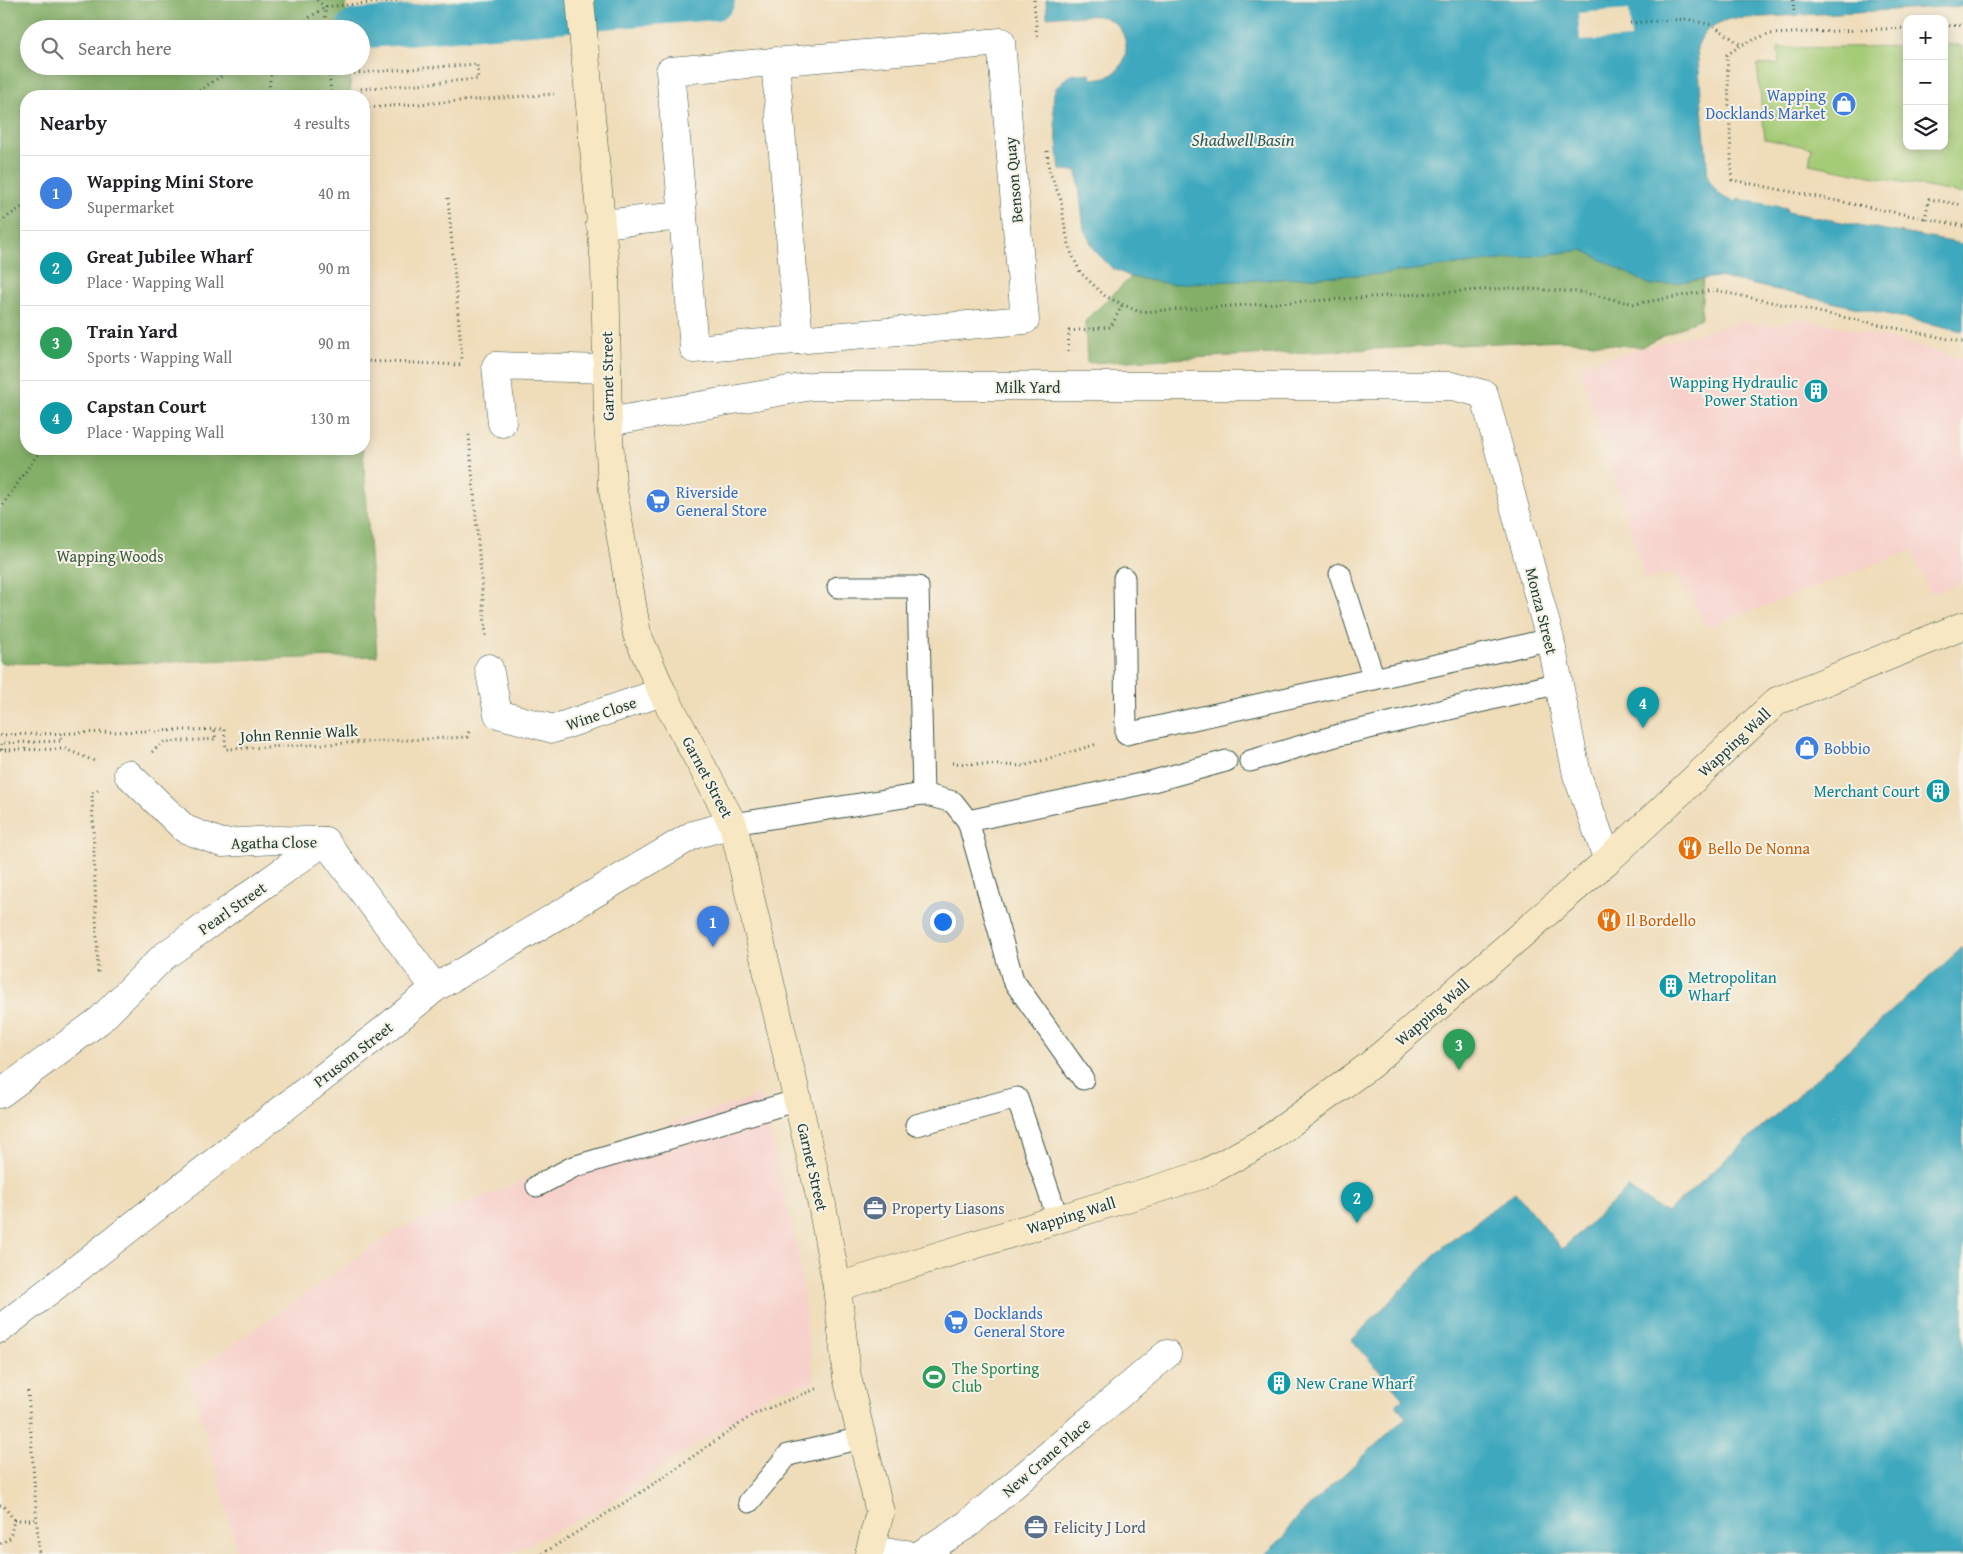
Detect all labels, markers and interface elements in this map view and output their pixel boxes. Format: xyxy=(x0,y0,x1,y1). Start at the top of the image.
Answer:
map controls xyxy=(1903,15,1948,150)
button: + xyxy=(1903,15,1948,60)
search box xyxy=(20,20,370,75)
icon: search xyxy=(38,34,66,62)
text: Search here xyxy=(78,34,172,62)
button: − xyxy=(1903,60,1948,105)
place label: Wapping Docklands Market xyxy=(1705,83,1826,125)
shop icon: Wapping Docklands Market xyxy=(1831,91,1857,117)
button: layers xyxy=(1903,105,1948,150)
text: Nearby xyxy=(40,107,107,138)
text: 4 results xyxy=(293,111,350,135)
water label: Shadwell Basin xyxy=(1191,126,1295,153)
street label: Benson Quay xyxy=(997,136,1029,224)
text: Wapping Mini Store xyxy=(87,167,254,195)
text: 1 xyxy=(52,181,60,205)
text: 40 m xyxy=(318,181,350,205)
text: Supermarket xyxy=(87,195,174,219)
text: Great Jubilee Wharf xyxy=(87,242,252,270)
text: 2 xyxy=(52,256,60,280)
text: 90 m xyxy=(318,256,350,280)
text: Place · Wapping Wall xyxy=(87,270,224,294)
text: Train Yard xyxy=(87,317,178,345)
text: 3 xyxy=(52,331,60,355)
text: 90 m xyxy=(318,331,350,355)
street label: Garnet Street xyxy=(594,331,620,421)
text: Sports · Wapping Wall xyxy=(87,345,232,369)
place label: Wapping Hydraulic Power Station xyxy=(1669,370,1798,412)
street label: Milk Yard xyxy=(996,375,1061,399)
building icon: Wapping Hydraulic Power Station xyxy=(1803,378,1829,404)
text: Capstan Court xyxy=(87,392,206,420)
text: 4 xyxy=(52,406,60,430)
text: 130 m xyxy=(310,406,350,430)
text: Place · Wapping Wall xyxy=(87,420,224,444)
place label: Riverside General Store xyxy=(676,480,767,522)
supermarket icon: Riverside General Store xyxy=(645,488,671,514)
park label: Wapping Woods xyxy=(57,544,163,568)
street label: Monza Street xyxy=(1520,565,1564,657)
pin: 4 xyxy=(1627,687,1659,728)
street label: Wine Close xyxy=(562,690,640,736)
street label: Wapping Wall xyxy=(1692,701,1776,782)
street label: John Rennie Walk xyxy=(237,718,359,748)
street label: Garnet Street xyxy=(676,732,740,823)
shop icon: Bobbio xyxy=(1794,735,1820,761)
place label: Bobbio xyxy=(1824,736,1870,760)
building icon: Merchant Court xyxy=(1925,778,1951,804)
place label: Merchant Court xyxy=(1814,779,1920,803)
street label: Agatha Close xyxy=(231,829,317,855)
restaurant icon: Bello De Nonna xyxy=(1677,835,1703,861)
place label: Bello De Nonna xyxy=(1708,836,1811,860)
street label: Pearl Street xyxy=(193,875,271,940)
pin: 1 xyxy=(697,906,729,947)
restaurant icon: Il Bordello xyxy=(1596,907,1622,933)
place label: Il Bordello xyxy=(1626,908,1696,932)
your location xyxy=(930,909,956,935)
place label: Metropolitan Wharf xyxy=(1688,965,1777,1007)
street label: Wapping Wall xyxy=(1389,972,1475,1051)
building icon: Metropolitan Wharf xyxy=(1658,973,1684,999)
street label: Prusom Street xyxy=(308,1015,398,1093)
pin: 3 xyxy=(1443,1029,1475,1070)
street label: Garnet Street xyxy=(791,1121,835,1214)
pin: 2 xyxy=(1341,1182,1373,1223)
street label: Wapping Wall xyxy=(1023,1190,1119,1240)
office icon: Property Liasons xyxy=(862,1195,888,1221)
place label: Property Liasons xyxy=(892,1196,1005,1220)
place label: Docklands General Store xyxy=(974,1301,1065,1343)
supermarket icon: Docklands General Store xyxy=(943,1309,969,1335)
place label: The Sporting Club xyxy=(952,1356,1039,1398)
sports icon: The Sporting Club xyxy=(921,1364,947,1390)
building icon: New Crane Wharf xyxy=(1266,1370,1292,1396)
place label: New Crane Wharf xyxy=(1296,1371,1415,1395)
street label: New Crane Place xyxy=(996,1412,1096,1502)
office icon: Felicity J Lord xyxy=(1023,1514,1049,1540)
place label: Felicity J Lord xyxy=(1054,1515,1146,1539)

